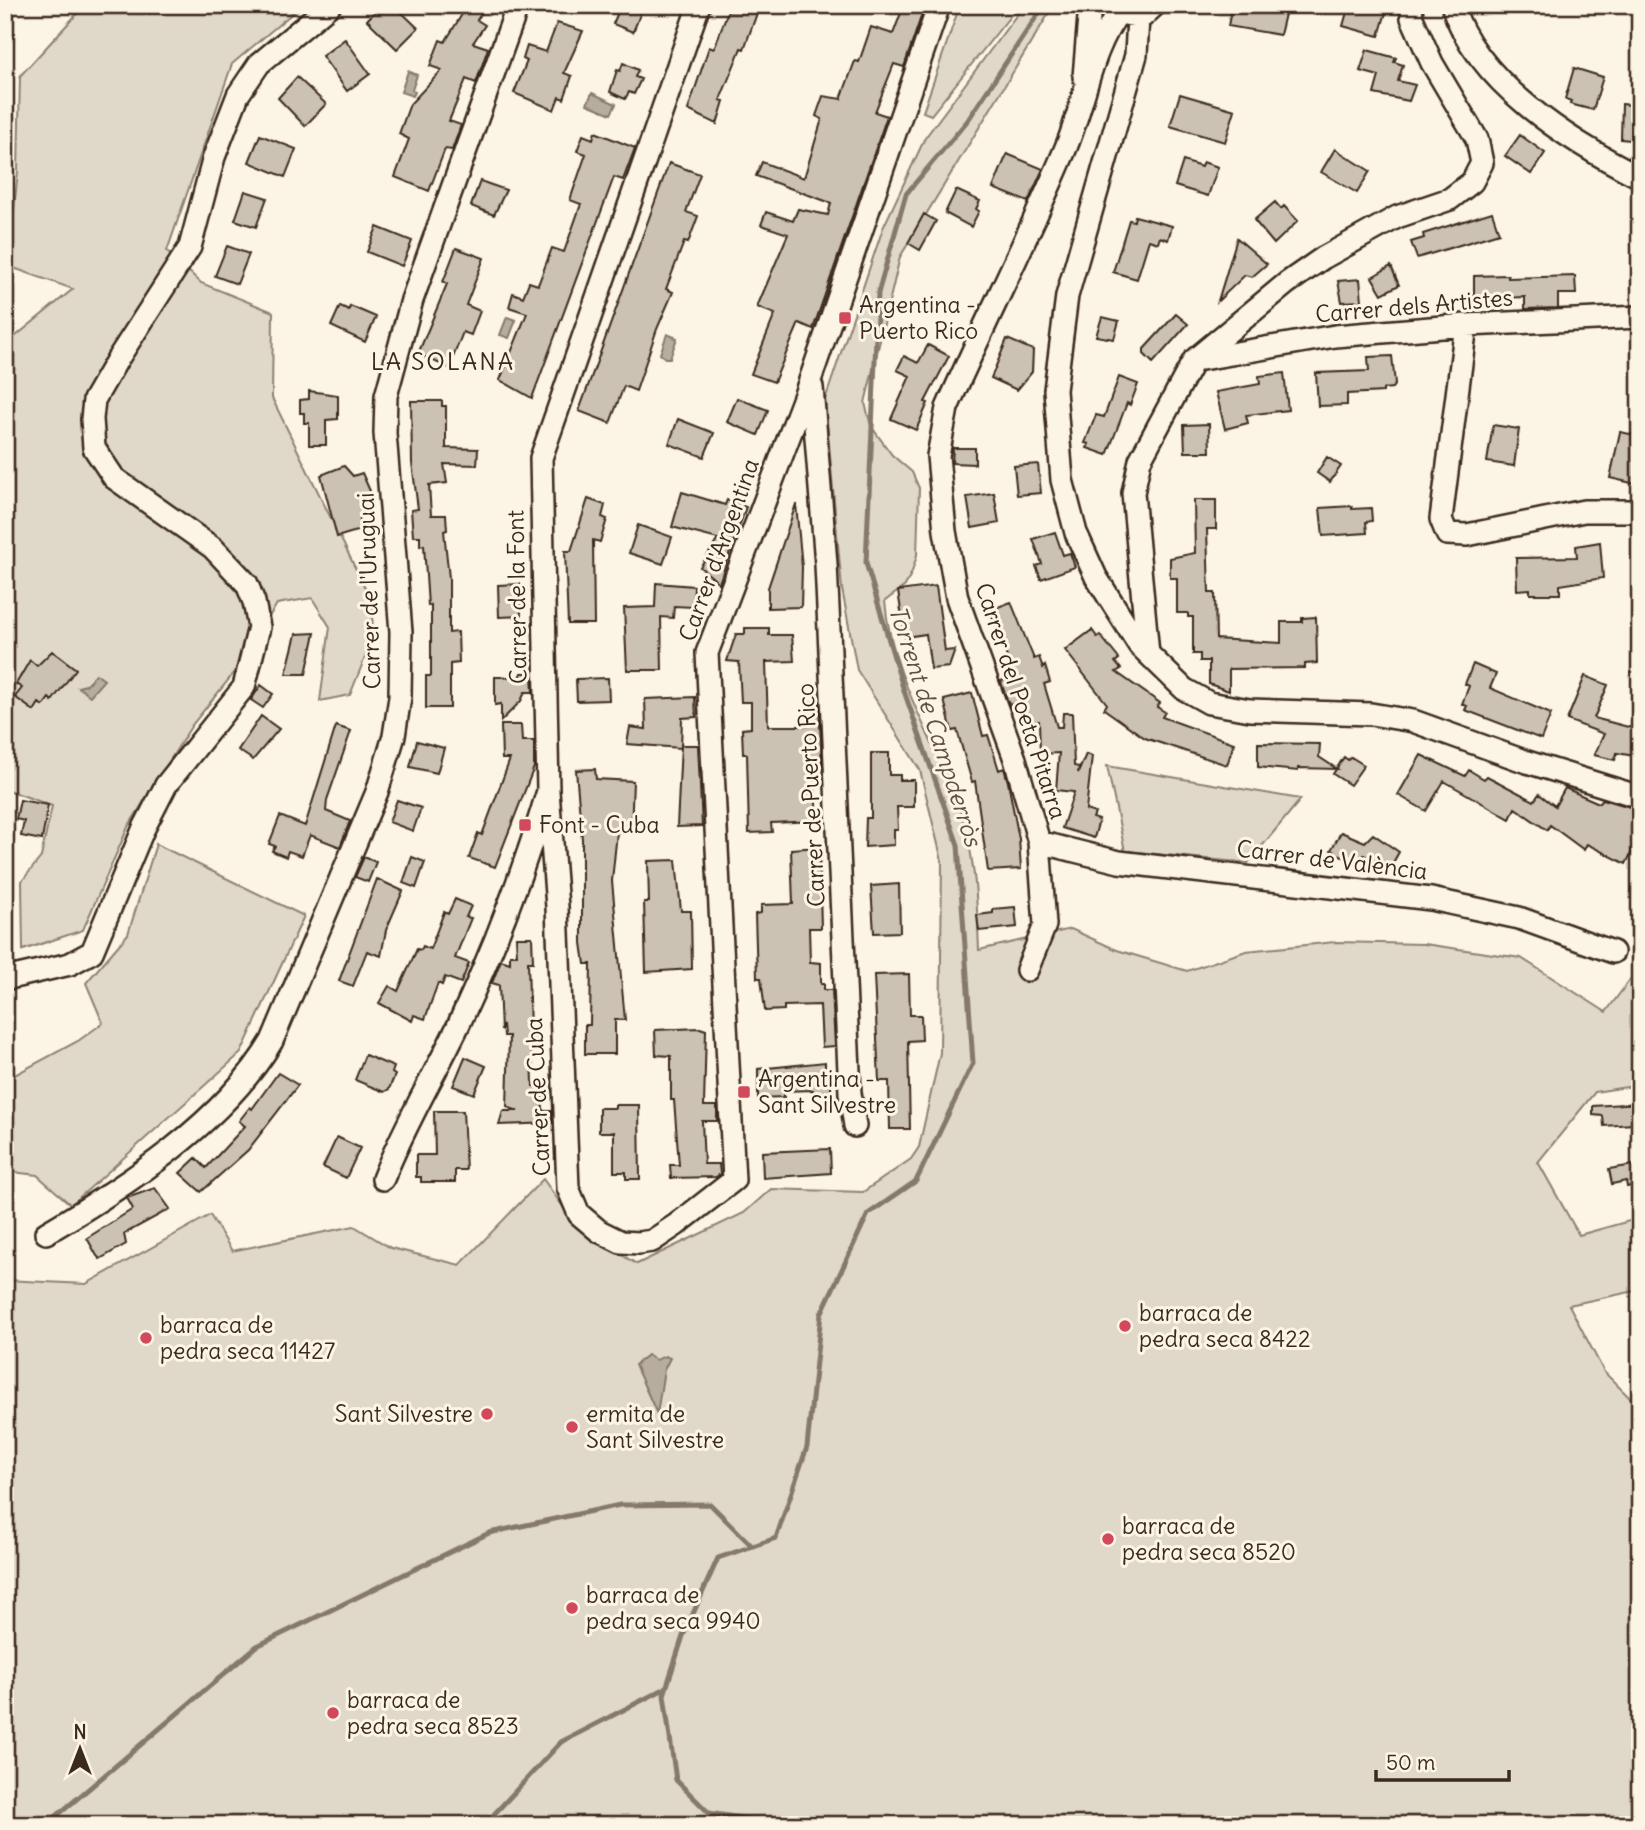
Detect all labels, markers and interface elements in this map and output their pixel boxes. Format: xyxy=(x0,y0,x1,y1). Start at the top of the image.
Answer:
street label: Carrer dels Artistes xyxy=(1314,282,1514,329)
place label: Argentina - Puerto Rico xyxy=(859,290,978,345)
marker: Argentina - Puerto Rico xyxy=(837,310,853,326)
district label: LA SOLANA xyxy=(371,346,515,376)
street label: Carrer d'Argentina xyxy=(672,455,765,645)
street label: Carrer de l'Uruguai xyxy=(351,492,386,690)
street label: Carrer de la Font xyxy=(500,509,533,684)
street label: Carrer del Poeta Pitarra xyxy=(970,579,1073,822)
water label: Torrent de Campderròs xyxy=(883,602,989,851)
street label: Carrer de Puerto Rico xyxy=(790,682,831,908)
place label: Font - Cuba xyxy=(539,810,660,839)
marker: Font - Cuba xyxy=(517,817,533,833)
street label: Carrer de València xyxy=(1235,833,1429,886)
street label: Carrer de Cuba xyxy=(519,1017,556,1177)
place label: Argentina - Sant Silvestre xyxy=(758,1064,896,1119)
marker: Argentina - Sant Silvestre xyxy=(736,1084,752,1100)
place label: barraca de pedra seca 8422 xyxy=(1139,1298,1311,1353)
place label: barraca de pedra seca 11427 xyxy=(160,1310,335,1365)
marker: barraca de pedra seca 8422 xyxy=(1117,1318,1133,1334)
marker: barraca de pedra seca 11427 xyxy=(138,1330,154,1346)
place label: Sant Silvestre xyxy=(335,1399,473,1428)
place label: ermita de Sant Silvestre xyxy=(586,1399,724,1454)
marker: Sant Silvestre xyxy=(479,1406,495,1422)
marker: ermita de Sant Silvestre xyxy=(564,1419,580,1435)
place label: barraca de pedra seca 8520 xyxy=(1122,1511,1296,1566)
marker: barraca de pedra seca 8520 xyxy=(1100,1531,1116,1547)
place label: barraca de pedra seca 9940 xyxy=(586,1580,761,1635)
marker: barraca de pedra seca 9940 xyxy=(564,1600,580,1616)
place label: barraca de pedra seca 8523 xyxy=(347,1685,519,1740)
marker: barraca de pedra seca 8523 xyxy=(325,1705,341,1721)
north arrow xyxy=(46,1714,116,1784)
text: N xyxy=(73,1720,87,1744)
scale bar xyxy=(1376,1739,1508,1783)
text: 50 m xyxy=(1386,1749,1435,1776)

